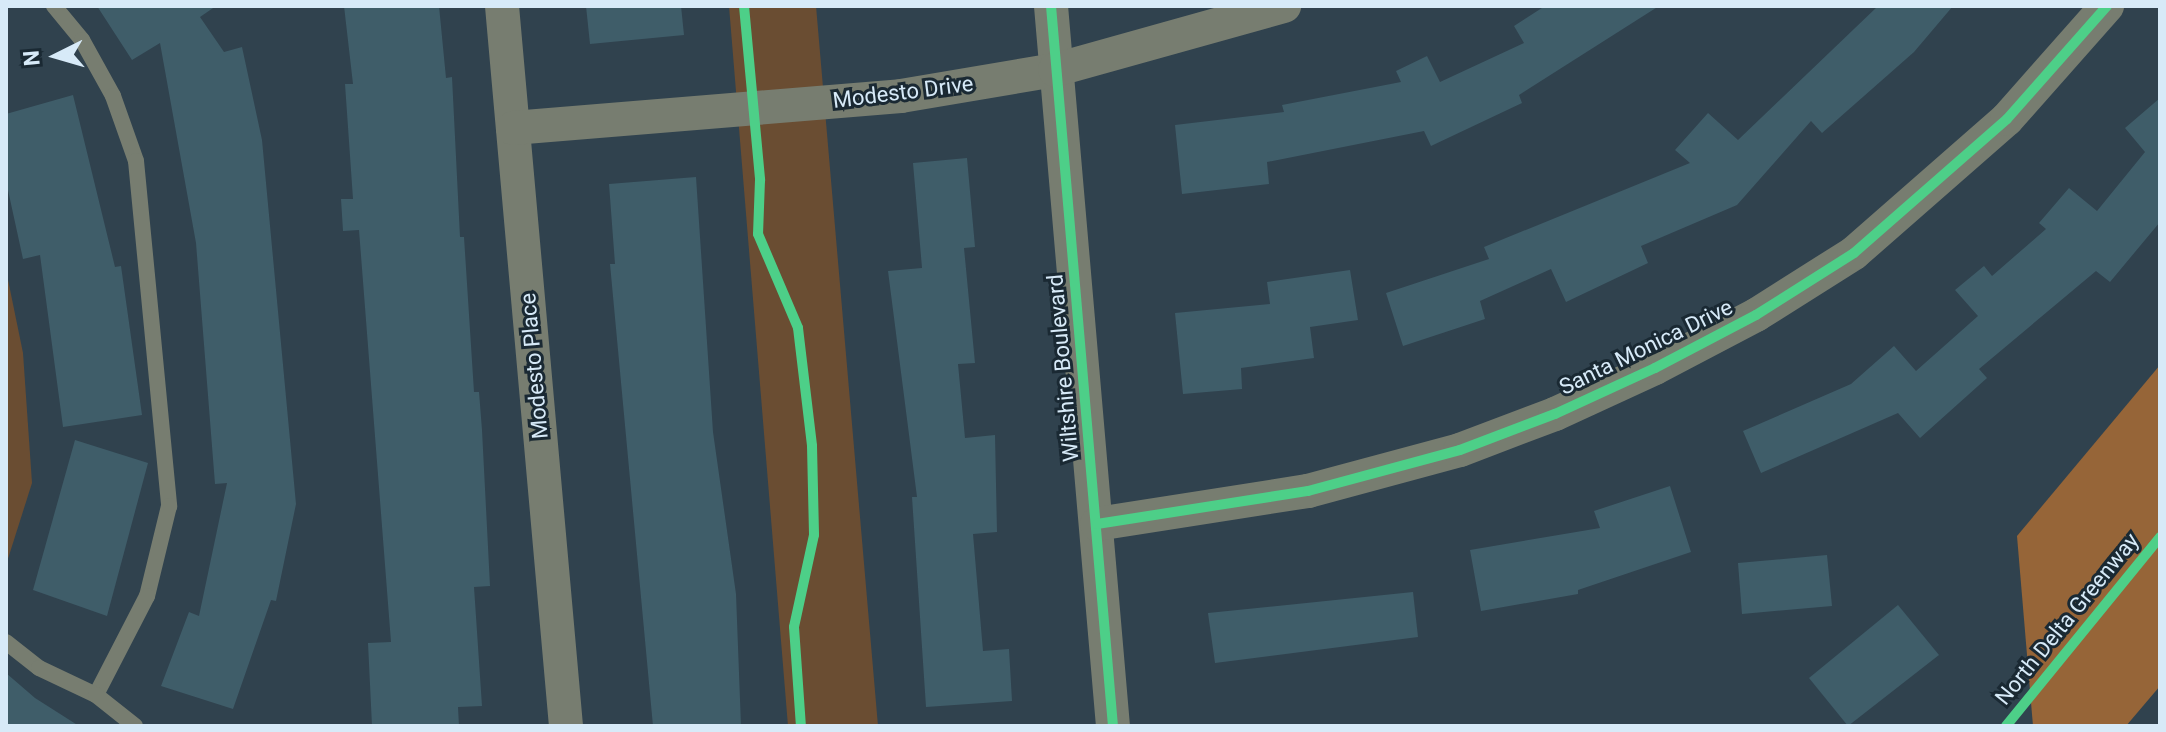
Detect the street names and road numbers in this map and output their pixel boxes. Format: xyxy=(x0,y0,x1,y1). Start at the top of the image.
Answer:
street label: Modesto Drive xyxy=(831,70,975,114)
street label: Wiltshire Boulevard xyxy=(1042,273,1084,463)
street label: Modesto Place xyxy=(514,292,554,440)
street label: Santa Monica Drive xyxy=(1555,294,1737,400)
street label: North Delta Greenway xyxy=(1990,528,2144,710)

